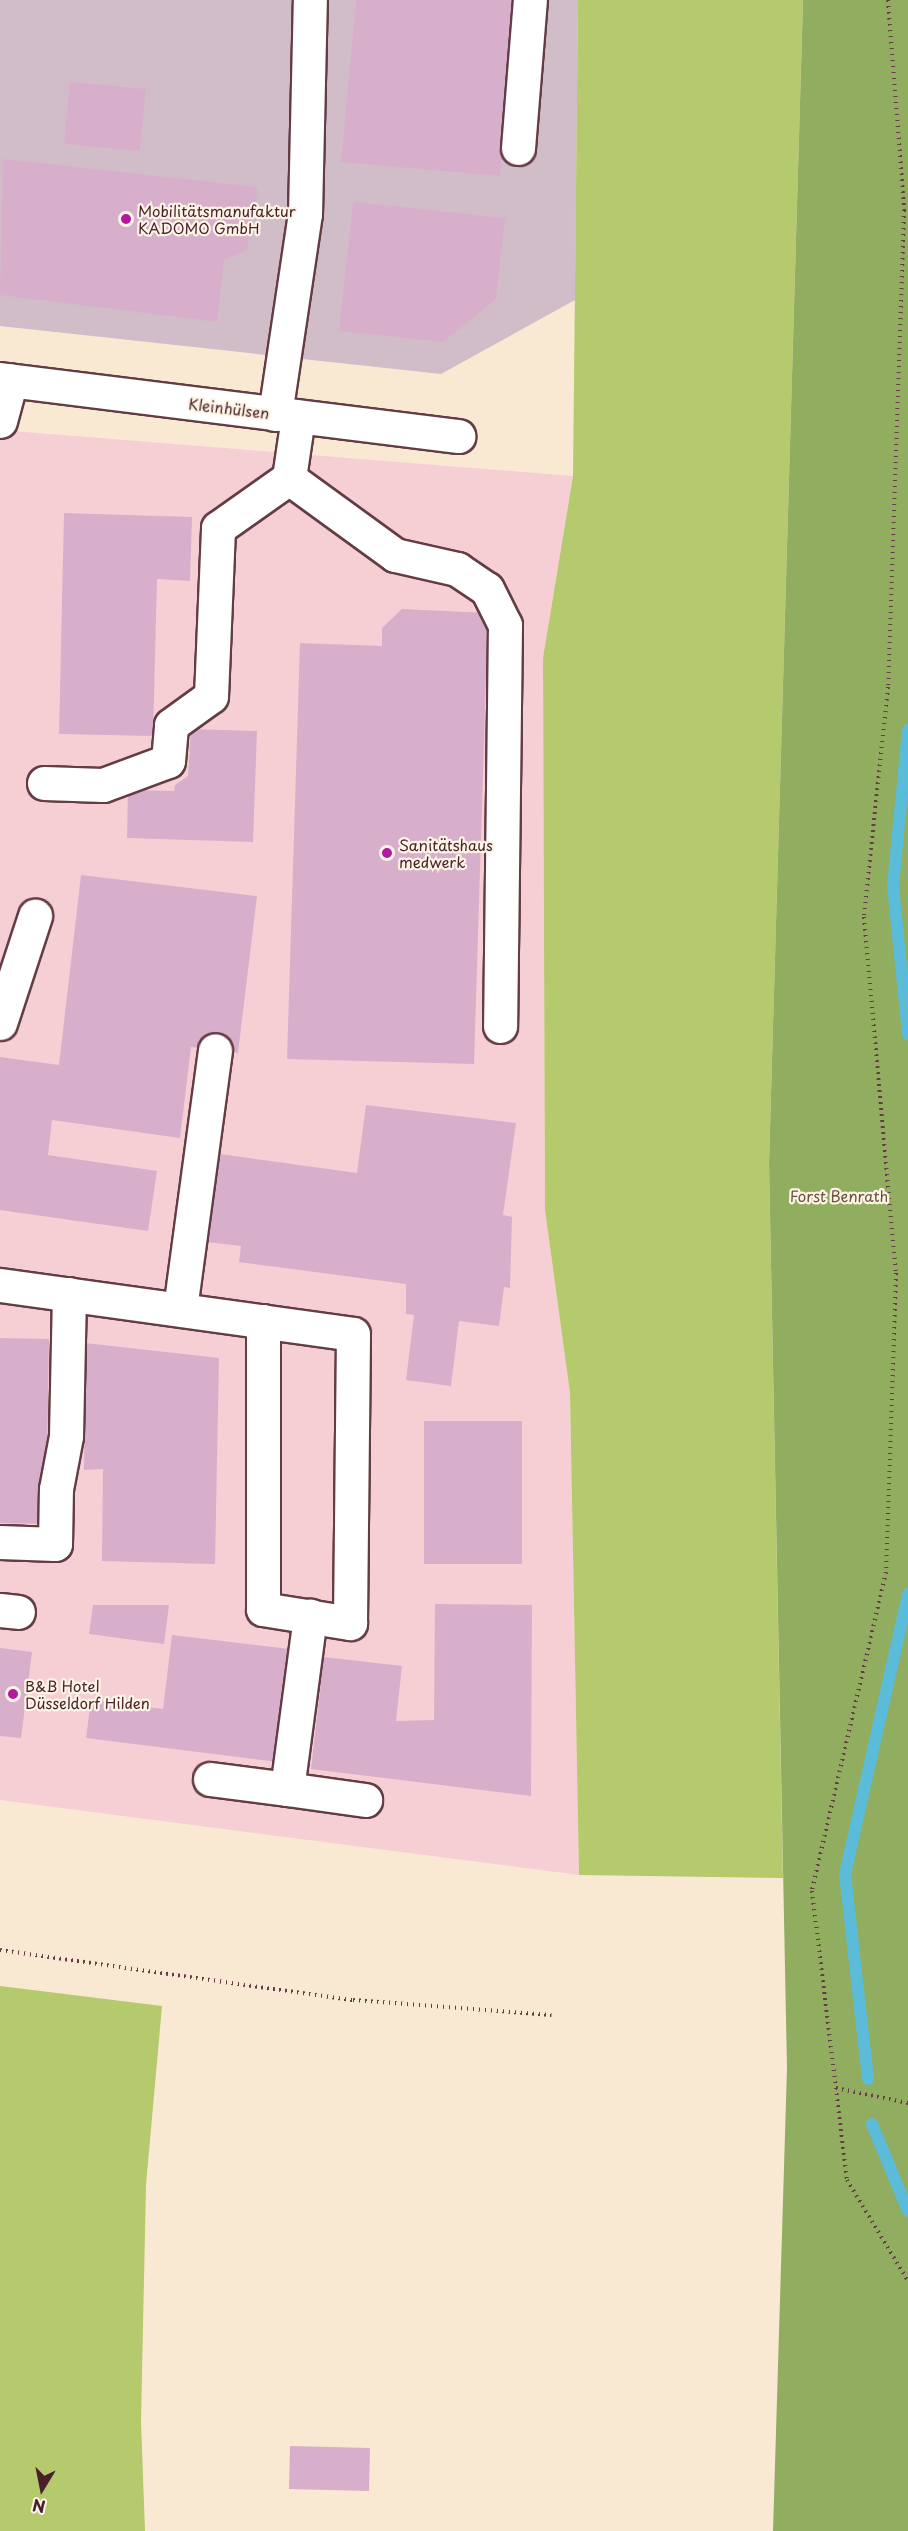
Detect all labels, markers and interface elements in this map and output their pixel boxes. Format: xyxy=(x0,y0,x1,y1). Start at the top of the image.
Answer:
place label: Mobilitätsmanufaktur KADOMO GmbH xyxy=(138,201,296,236)
marker: Mobilitätsmanufaktur KADOMO GmbH xyxy=(119,212,133,226)
street label: Kleinhülsen xyxy=(188,394,270,422)
place label: Sanitätshaus medwerk xyxy=(399,835,493,870)
marker: Sanitätshaus medwerk xyxy=(380,846,394,860)
park label: Forst Benrath xyxy=(789,1187,889,1205)
place label: B&B Hotel Düsseldorf Hilden xyxy=(25,1676,151,1711)
marker: B&B Hotel Düsseldorf Hilden xyxy=(6,1687,20,1701)
north arrow xyxy=(12,2459,72,2519)
text: N xyxy=(31,2494,47,2520)

